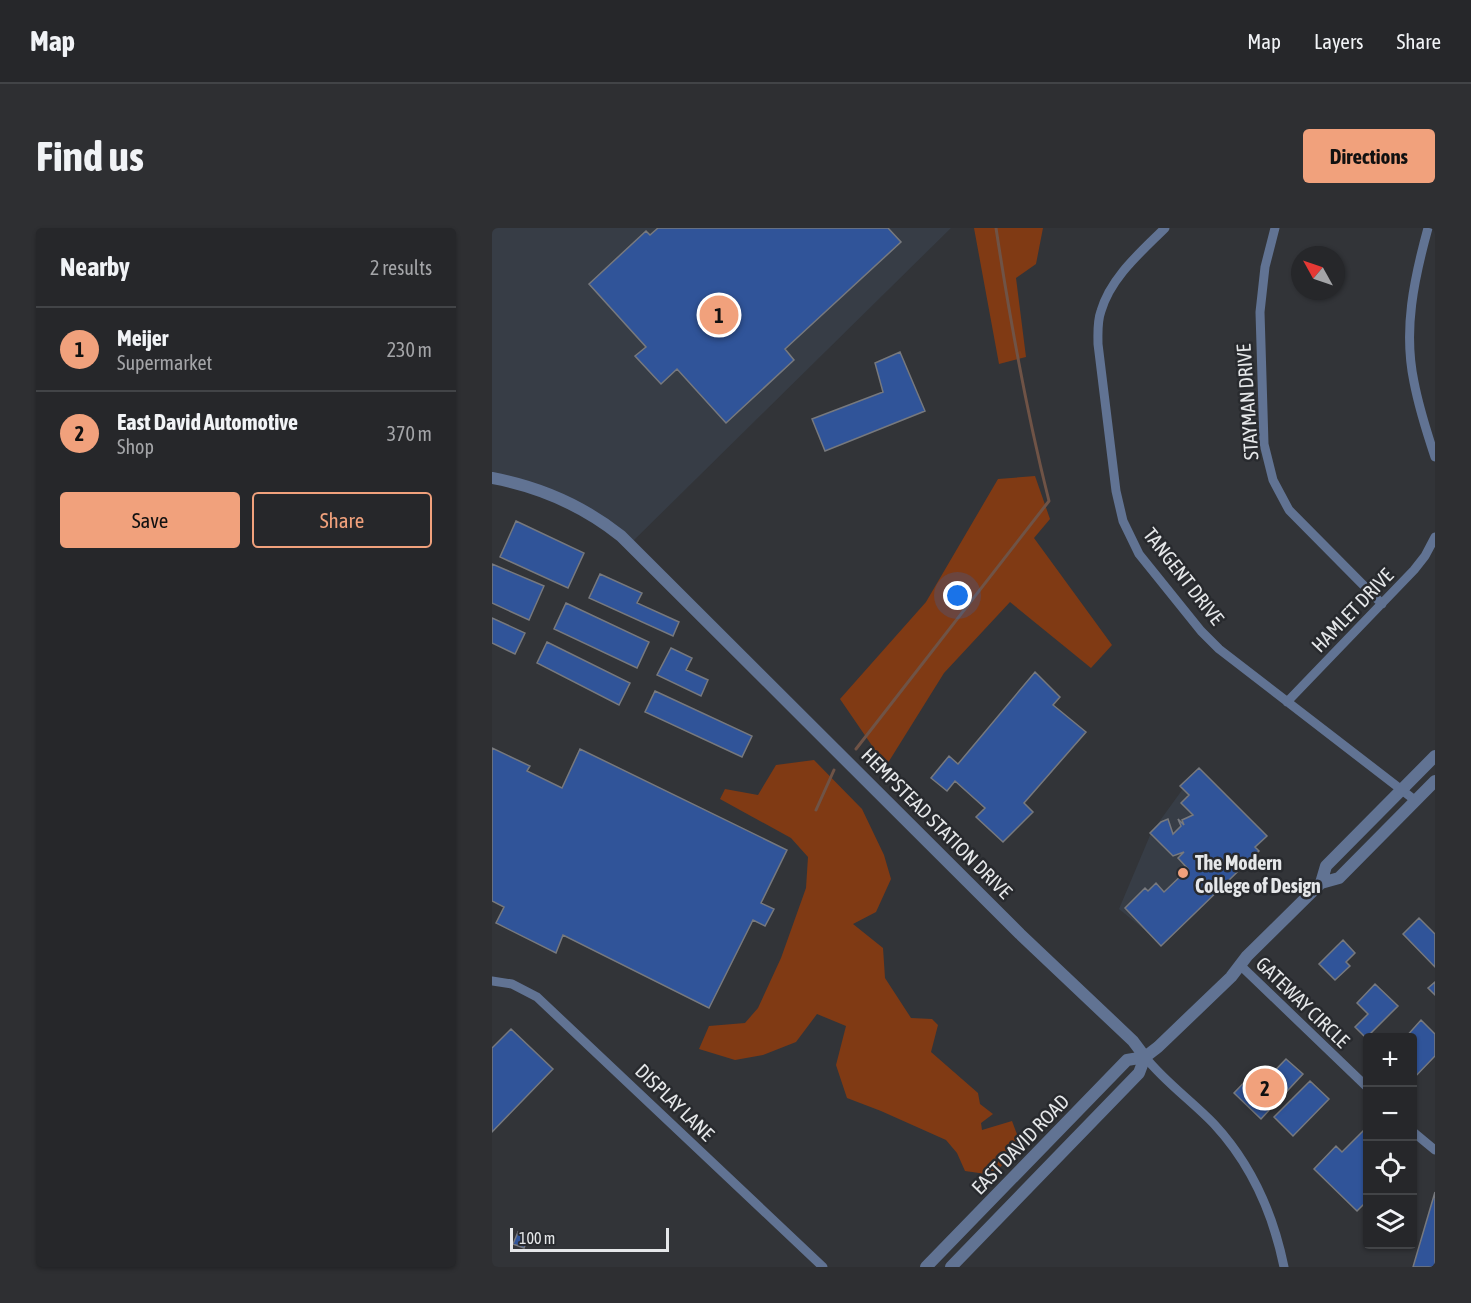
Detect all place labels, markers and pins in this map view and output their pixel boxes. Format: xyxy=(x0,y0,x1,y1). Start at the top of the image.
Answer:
pin: 1 xyxy=(700,292,738,338)
place label: The Modern College of Design xyxy=(1195,851,1321,897)
marker: The Modern College of Design xyxy=(1176,866,1190,880)
pin: 2 xyxy=(1246,1066,1284,1110)

